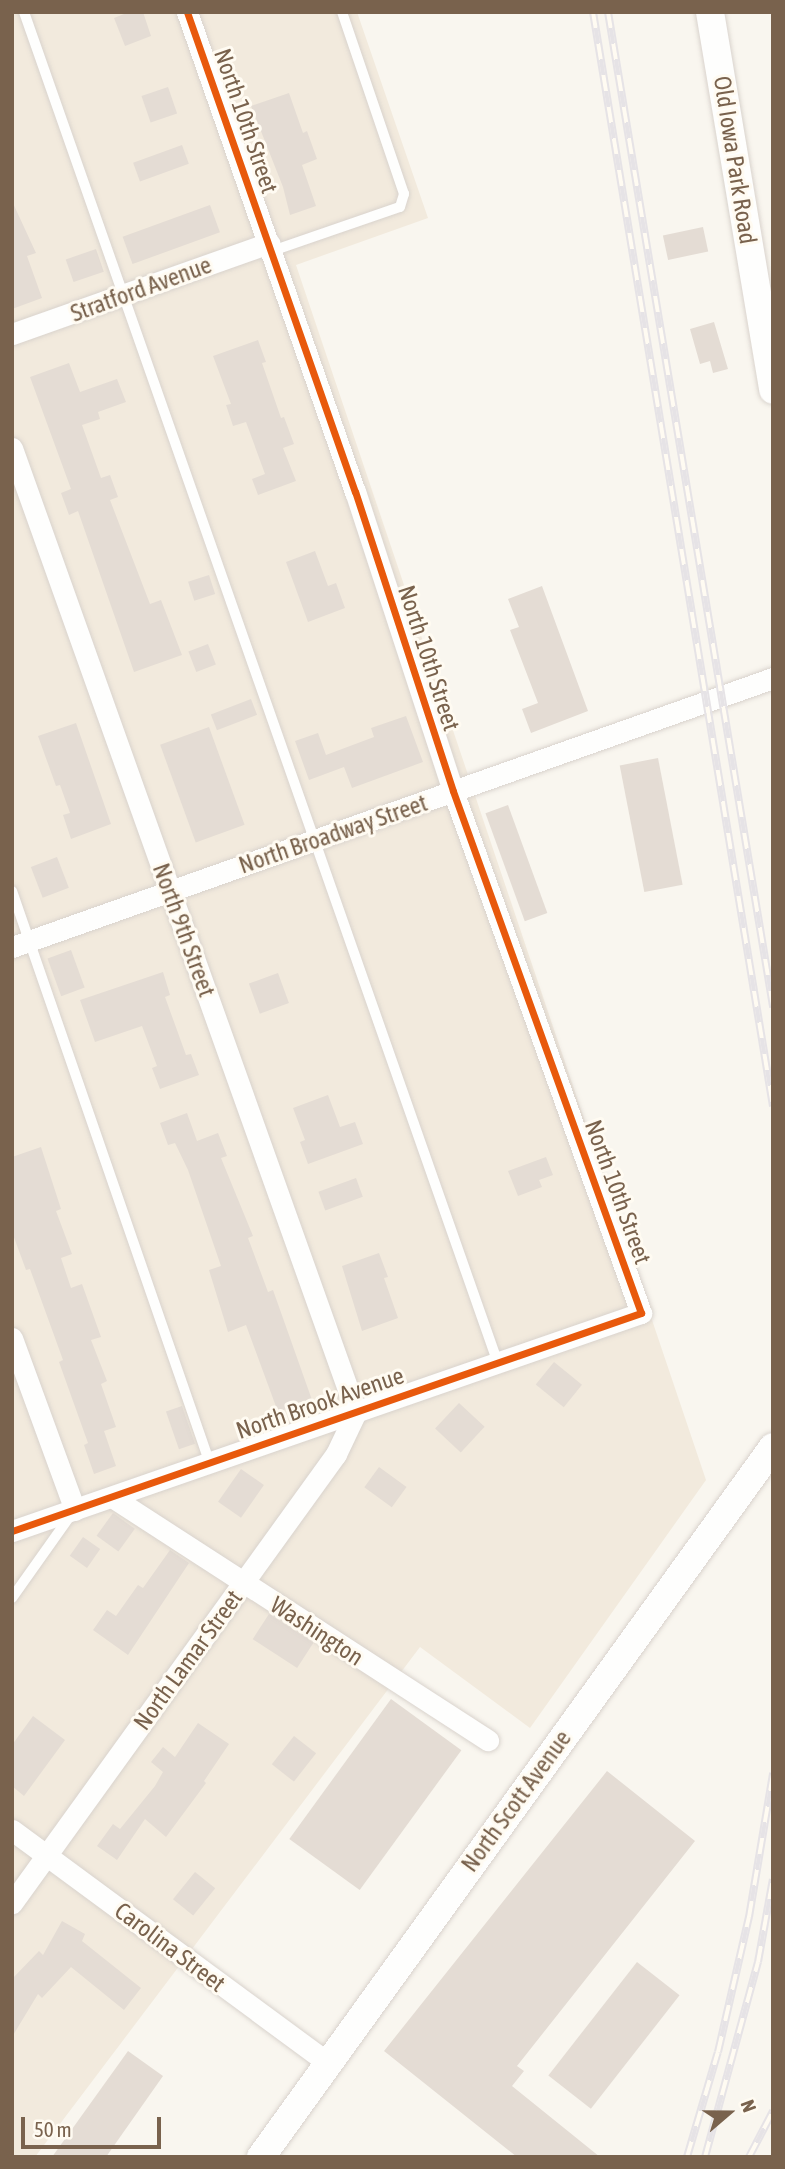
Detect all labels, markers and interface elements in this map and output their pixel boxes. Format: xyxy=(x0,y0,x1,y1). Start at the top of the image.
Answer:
street label: North 10th Street xyxy=(208,45,284,197)
street label: Old Iowa Park Road xyxy=(708,74,762,246)
street label: Stratford Avenue xyxy=(67,250,215,328)
street label: North 10th Street xyxy=(392,582,466,734)
street label: North Broadway Street xyxy=(235,788,431,880)
street label: North 9th Street xyxy=(147,859,221,1001)
street label: North 10th Street xyxy=(579,1116,657,1268)
street label: North Brook Avenue xyxy=(232,1361,408,1445)
street label: North Lamar Street xyxy=(128,1584,248,1736)
street label: Washington xyxy=(265,1590,369,1672)
street label: North Scott Avenue xyxy=(455,1725,577,1877)
street label: Carolina Street xyxy=(109,1896,231,1998)
north arrow xyxy=(694,2078,764,2148)
text: N xyxy=(736,2097,761,2115)
scale bar xyxy=(24,2102,164,2146)
text: 50 m xyxy=(34,2117,72,2141)

